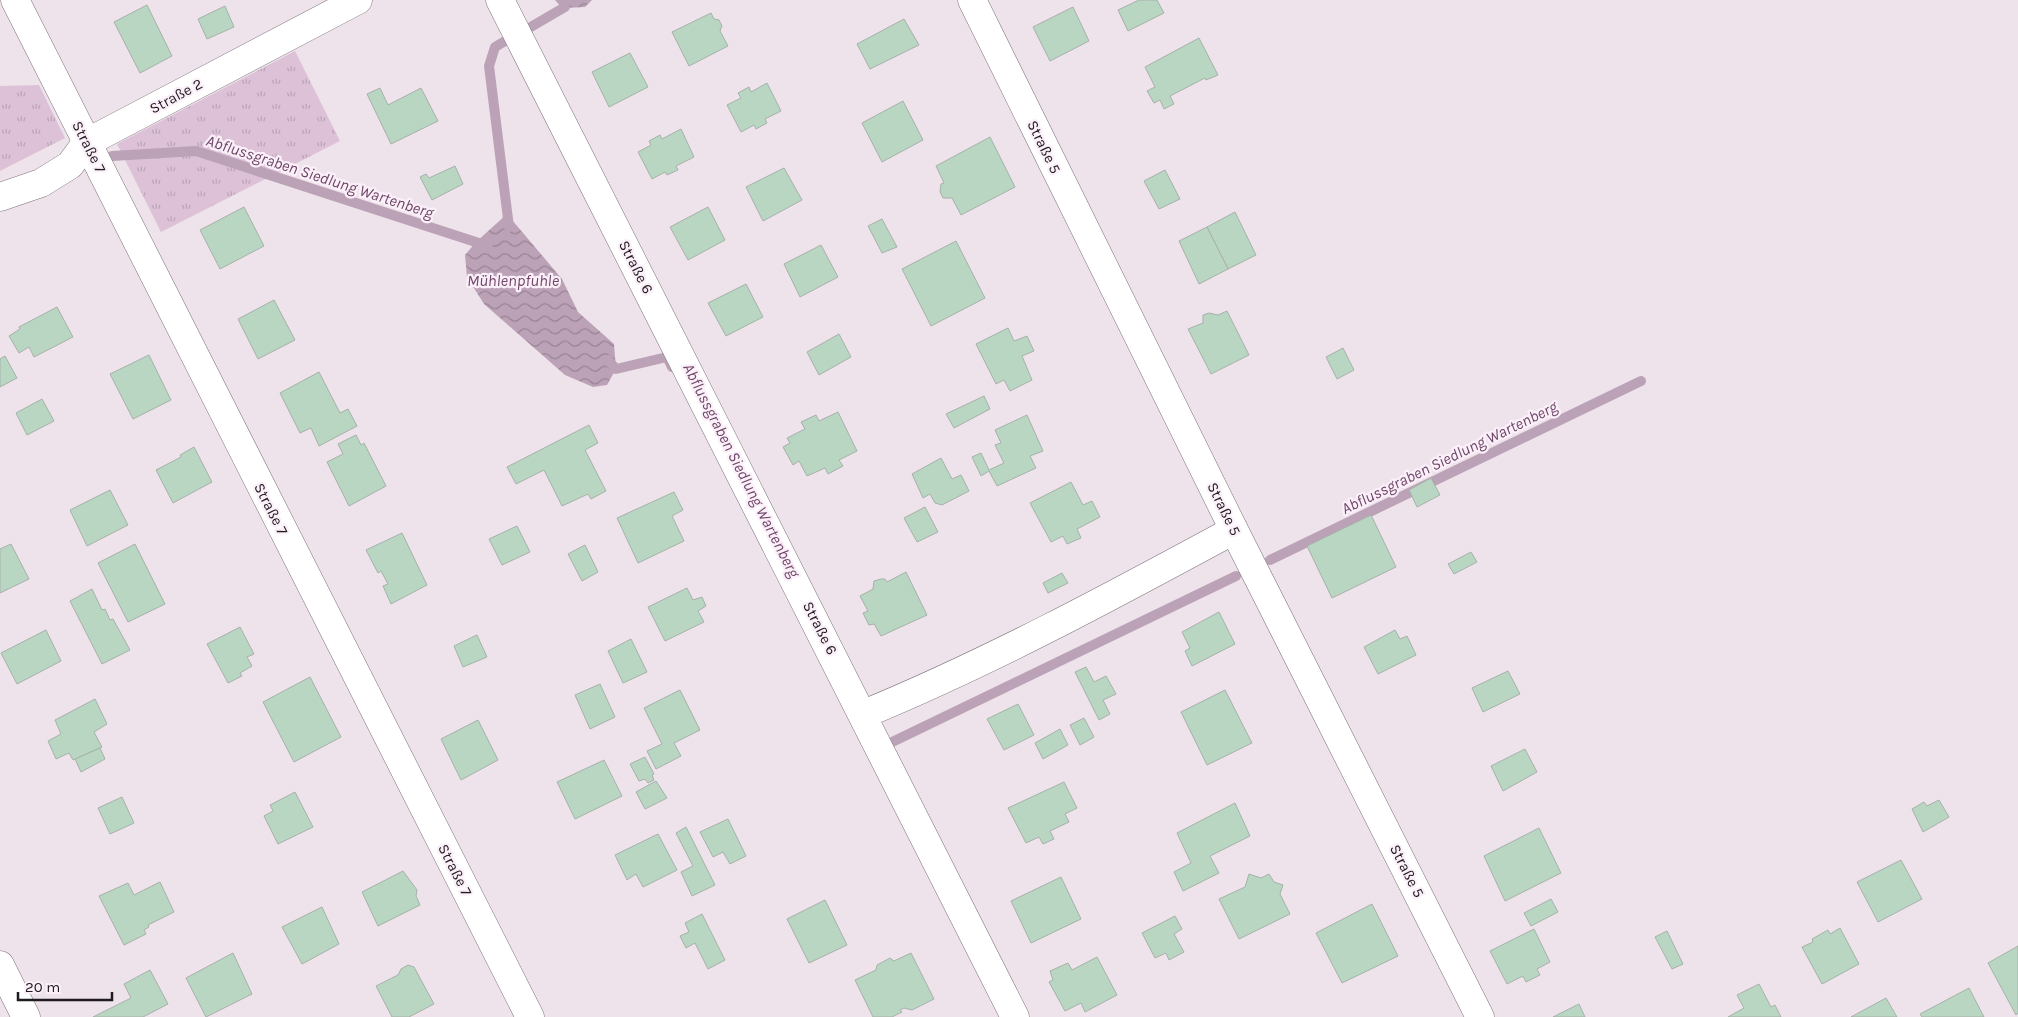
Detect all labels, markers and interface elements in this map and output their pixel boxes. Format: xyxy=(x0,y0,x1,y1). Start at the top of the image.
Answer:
street label: Straße 2 xyxy=(146,75,206,117)
street label: Straße 5 xyxy=(1023,117,1065,177)
street label: Straße 7 xyxy=(68,118,110,176)
water label: Abflussgraben Siedlung Wartenberg xyxy=(204,131,437,223)
street label: Straße 6 xyxy=(615,237,657,297)
water label: Mühlenpfuhle xyxy=(467,271,560,290)
water label: Abflussgraben Siedlung Wartenberg xyxy=(679,360,804,581)
water label: Abflussgraben Siedlung Wartenberg xyxy=(1338,396,1561,518)
street label: Straße 5 xyxy=(1203,479,1245,539)
street label: Straße 7 xyxy=(250,480,292,538)
street label: Straße 6 xyxy=(799,598,841,658)
street label: Straße 7 xyxy=(434,841,476,899)
street label: Straße 5 xyxy=(1386,841,1428,901)
scale bar xyxy=(18,970,111,1002)
text: 20 m xyxy=(25,978,60,996)

